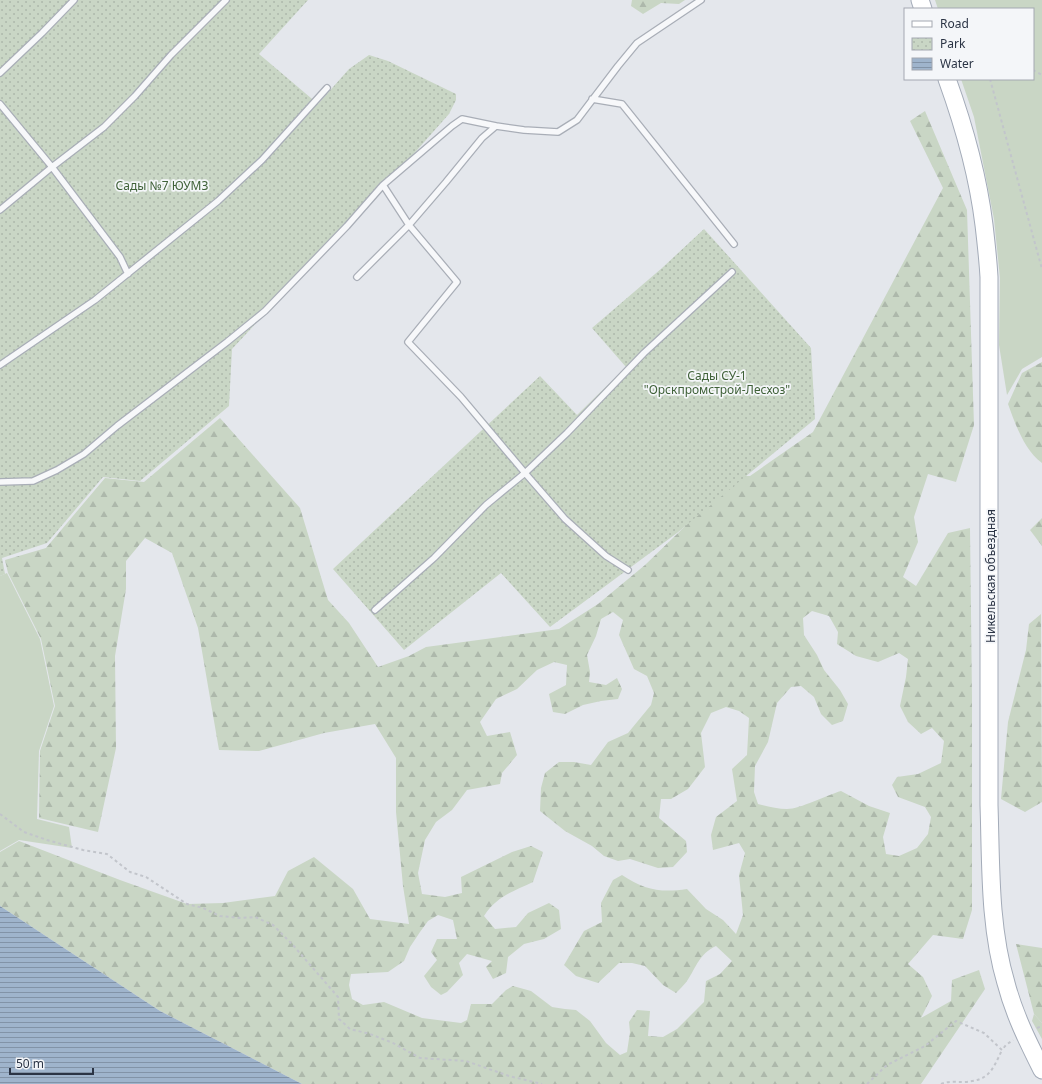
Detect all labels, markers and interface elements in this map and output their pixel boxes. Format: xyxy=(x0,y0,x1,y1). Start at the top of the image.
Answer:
legend xyxy=(904,8,1034,80)
text: Road xyxy=(940,15,969,32)
text: Park xyxy=(940,35,966,52)
text: Water xyxy=(940,55,974,72)
park label: Сады №7 ЮУМЗ xyxy=(116,177,208,194)
park label: Сады СУ-1 "Орскпромстрой-Лесхоз" xyxy=(644,367,790,398)
street label: Никельская объездная xyxy=(982,509,999,643)
scale bar xyxy=(10,1050,93,1076)
text: 50 m xyxy=(16,1055,44,1072)

